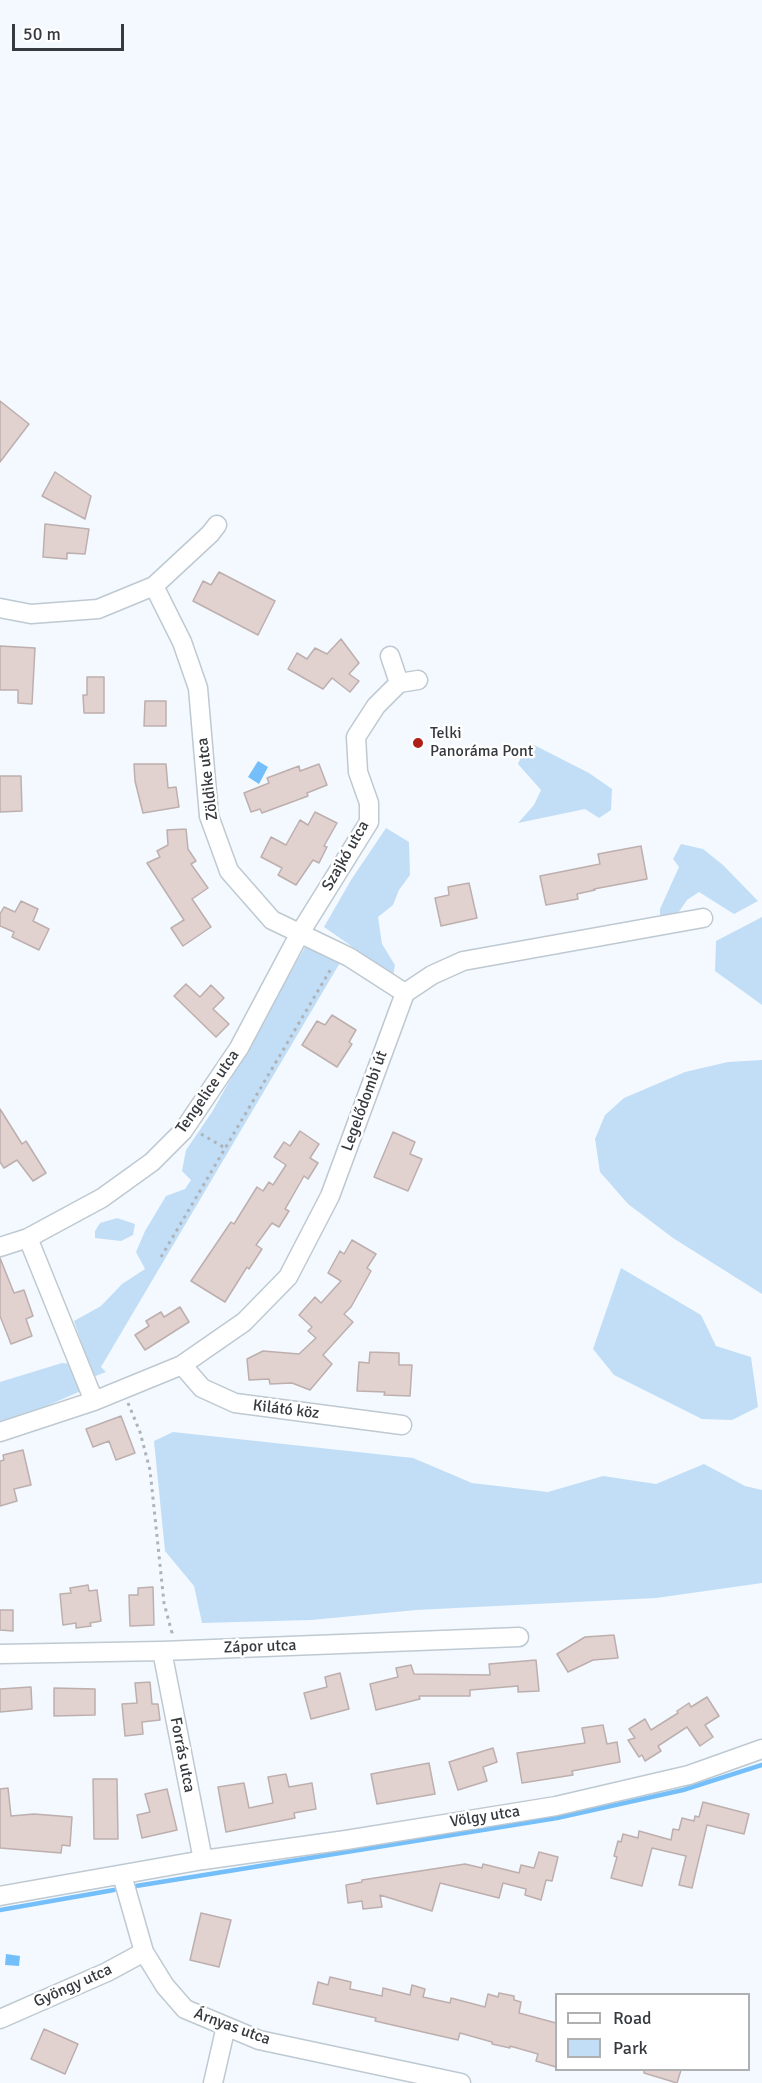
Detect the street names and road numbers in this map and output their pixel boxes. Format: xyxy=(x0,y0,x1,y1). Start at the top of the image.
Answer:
street label: Zöldike utca xyxy=(193,736,223,822)
street label: Szajkó utca xyxy=(318,817,374,895)
street label: Tengelice utca xyxy=(172,1047,244,1137)
street label: Legelődombi út xyxy=(338,1048,392,1154)
street label: Kilátó köz xyxy=(252,1396,320,1424)
street label: Zápor utca xyxy=(223,1636,297,1658)
street label: Forrás utca xyxy=(165,1716,199,1794)
street label: Völgy utca xyxy=(449,1802,521,1832)
street label: Gyöngy utca xyxy=(31,1960,115,2012)
street label: Árnyas utca xyxy=(191,2004,273,2050)

